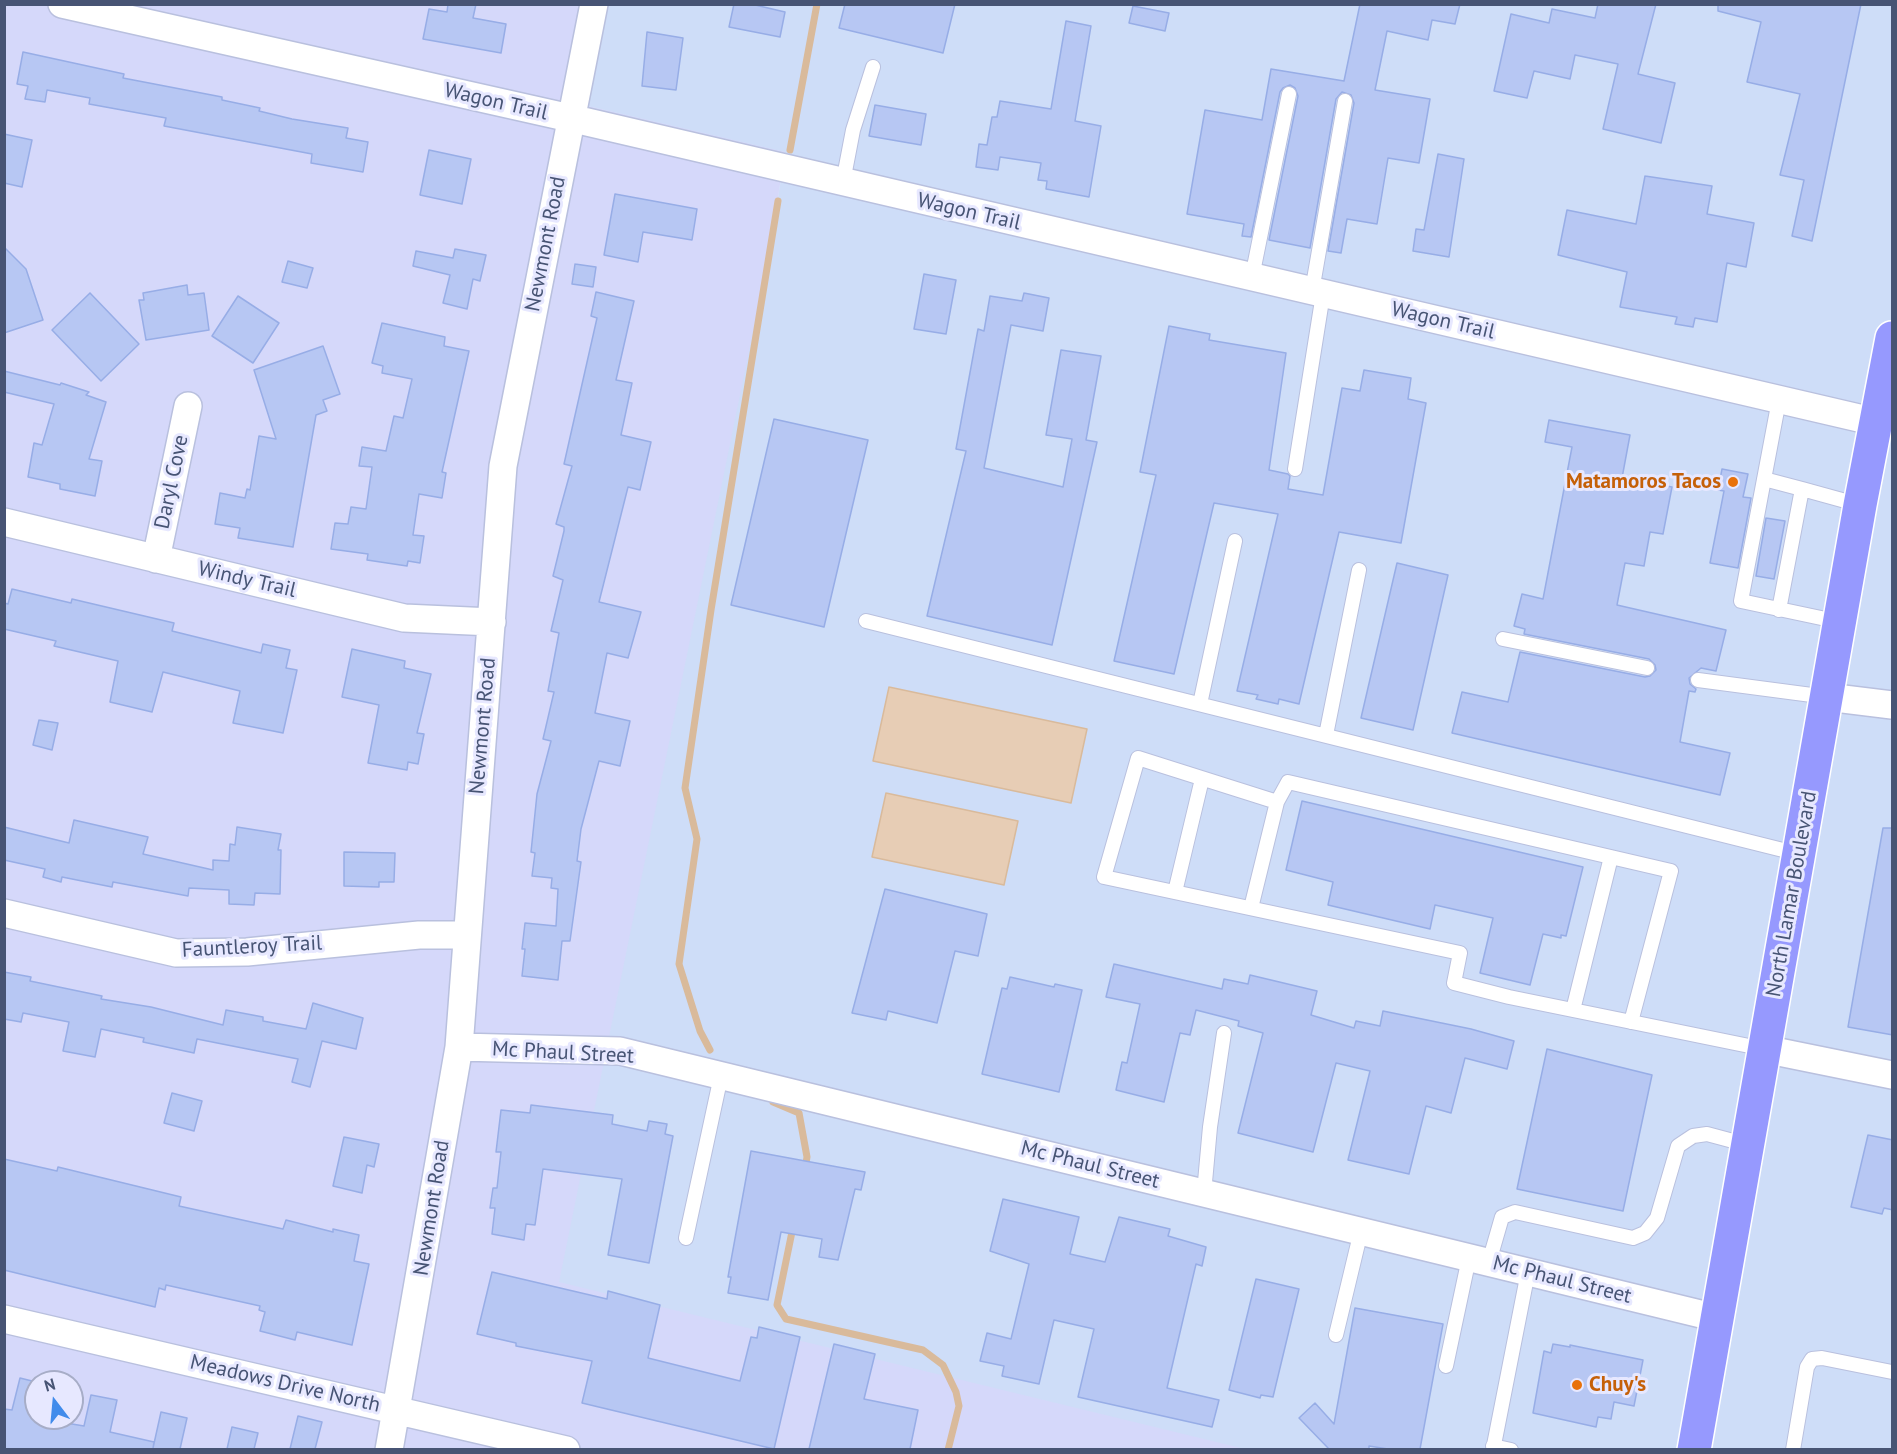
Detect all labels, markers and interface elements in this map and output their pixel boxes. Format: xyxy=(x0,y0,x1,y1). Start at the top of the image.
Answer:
street label: Wagon Trail xyxy=(442,78,550,126)
street label: Newmont Road xyxy=(521,174,571,314)
street label: Wagon Trail xyxy=(915,188,1023,236)
street label: Wagon Trail xyxy=(1389,297,1497,345)
street label: Daryl Cove xyxy=(150,433,194,531)
place label: Matamoros Tacos xyxy=(1566,469,1721,495)
marker: Matamoros Tacos xyxy=(1726,475,1740,489)
street label: Windy Trail xyxy=(195,556,299,604)
street label: Newmont Road xyxy=(464,657,502,795)
street label: North Lamar Boulevard xyxy=(1761,789,1823,999)
street label: Fauntleroy Trail xyxy=(181,931,323,963)
street label: Mc Phaul Street xyxy=(491,1037,635,1069)
street label: Mc Phaul Street xyxy=(1018,1136,1162,1194)
street label: Newmont Road xyxy=(409,1138,455,1278)
street label: Mc Phaul Street xyxy=(1490,1251,1634,1309)
street label: Meadows Drive North xyxy=(187,1350,383,1418)
north arrow xyxy=(24,1370,84,1430)
place label: Chuy's xyxy=(1589,1372,1646,1398)
text: N xyxy=(42,1374,57,1396)
marker: Chuy's xyxy=(1570,1378,1584,1392)

